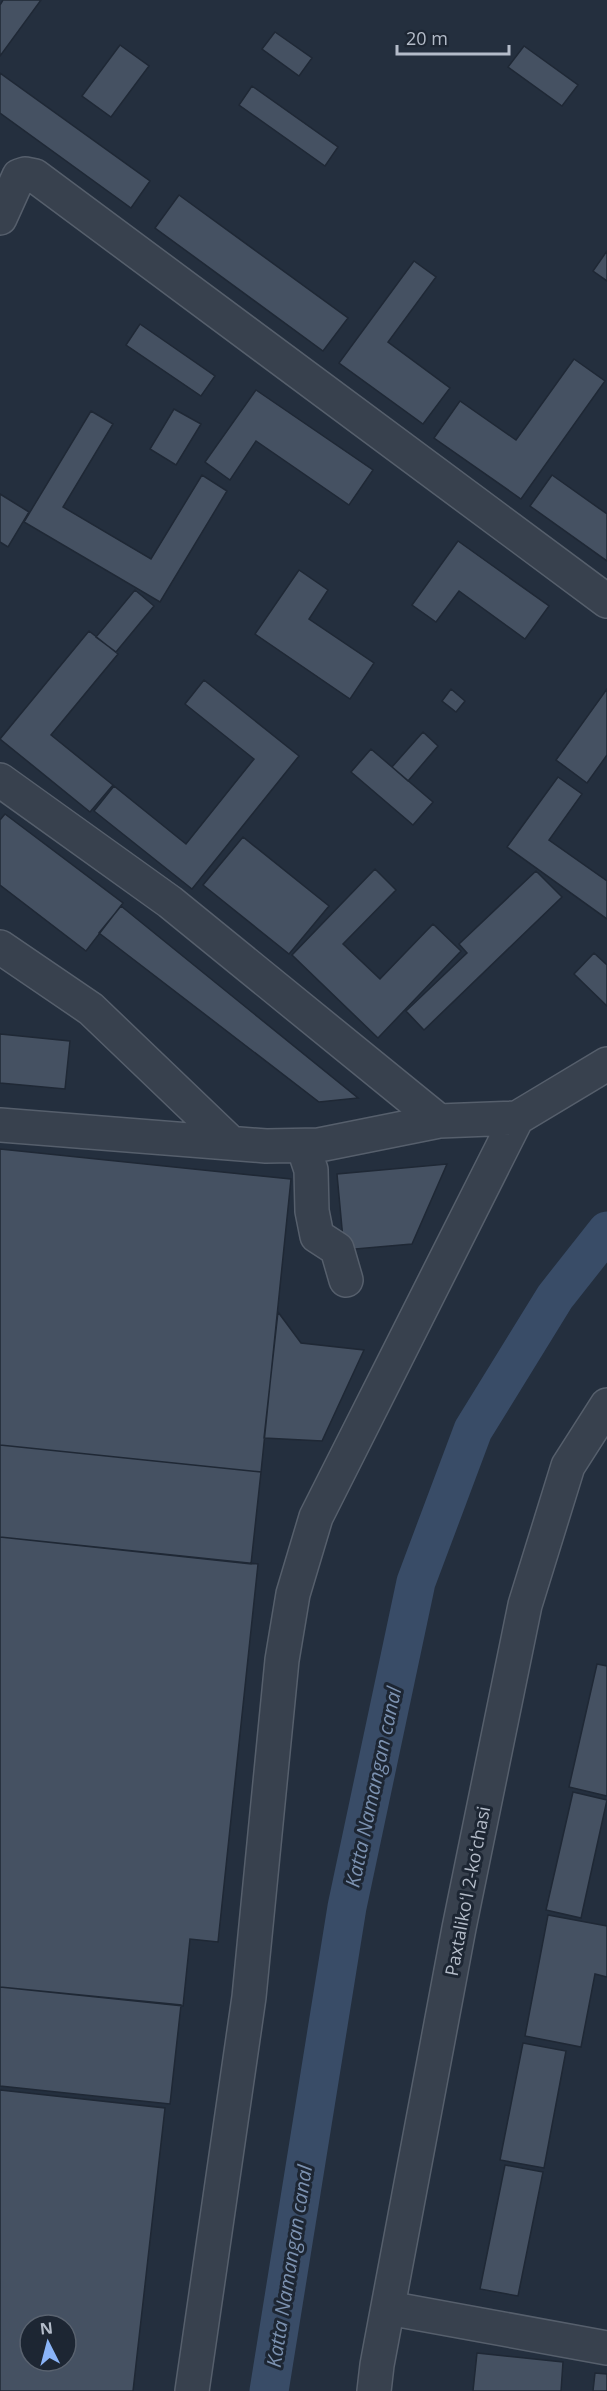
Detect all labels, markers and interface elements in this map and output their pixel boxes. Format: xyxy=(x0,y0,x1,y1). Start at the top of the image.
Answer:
scale bar xyxy=(397,18,510,56)
text: 20 m xyxy=(406,26,448,50)
water label: Katta Namangan canal xyxy=(339,1683,408,1890)
street label: Paxtalikoʻl 2-koʻchasi xyxy=(439,1804,495,1978)
water label: Katta Namangan canal xyxy=(260,2162,318,2369)
north arrow xyxy=(18,2313,78,2373)
text: N xyxy=(39,2316,54,2340)

